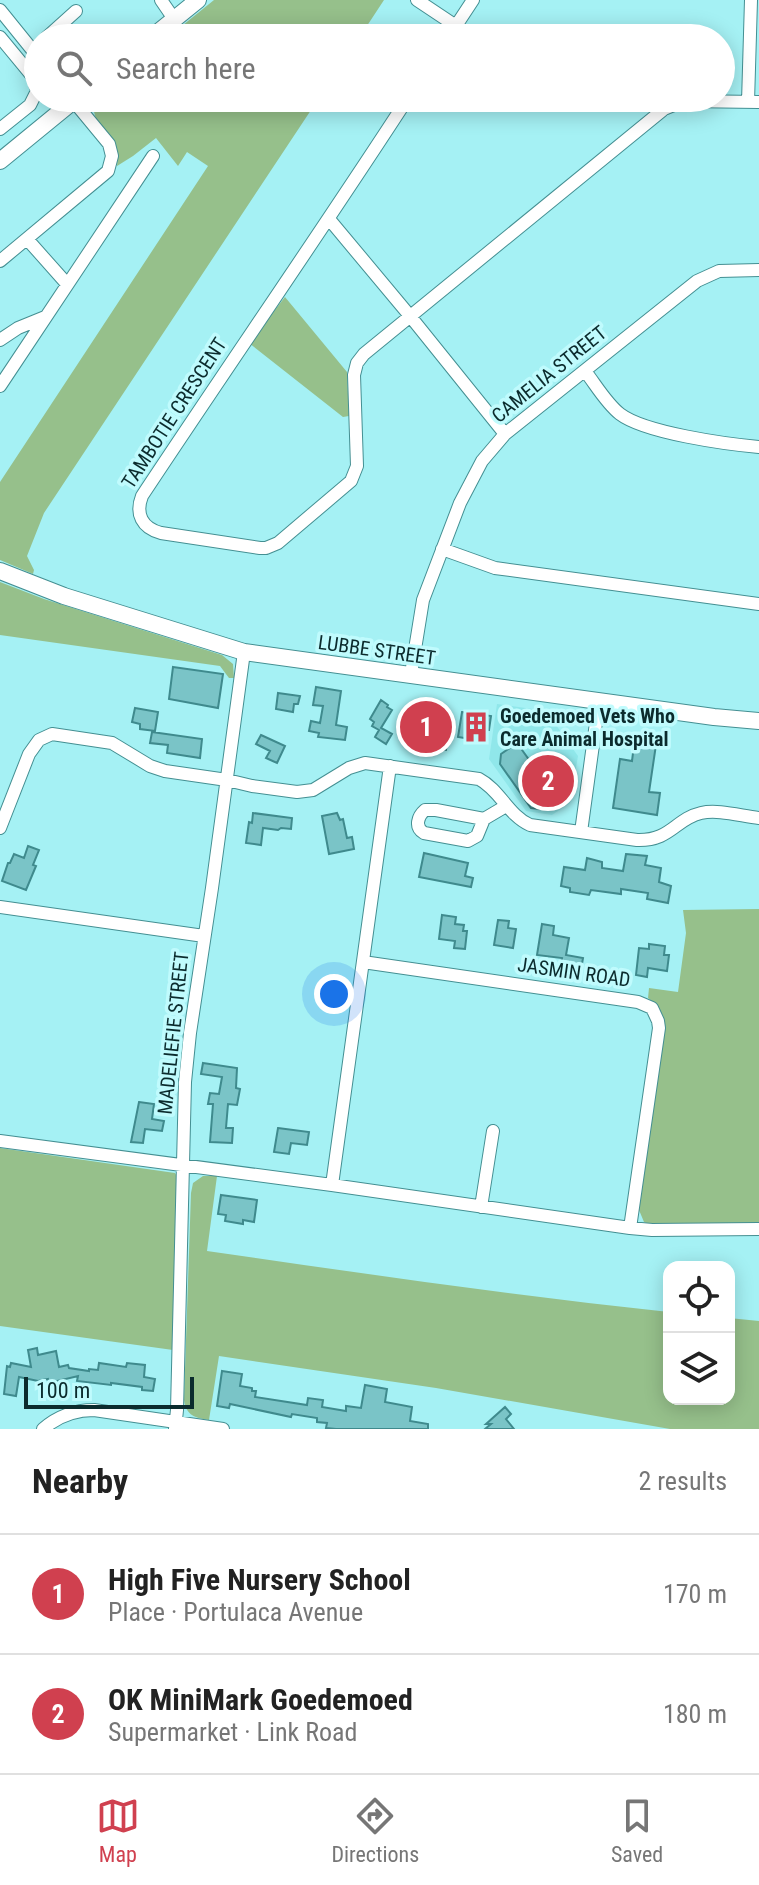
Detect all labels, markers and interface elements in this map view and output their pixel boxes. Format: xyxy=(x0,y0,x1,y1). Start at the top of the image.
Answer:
search box xyxy=(24,24,735,112)
icon: search xyxy=(52,46,96,90)
text: Search here xyxy=(116,51,256,86)
street label: CAMELIA STREET xyxy=(487,320,611,428)
street label: TAMBOTIE CRESCENT xyxy=(116,333,232,493)
street label: LUBBE STREET xyxy=(317,630,437,670)
pin: 1 xyxy=(400,697,452,757)
place label: Goedemoed Vets Who Care Animal Hospital xyxy=(500,704,675,751)
building icon: Goedemoed Vets Who Care Animal Hospital xyxy=(459,710,493,744)
pin: 2 xyxy=(522,751,574,811)
street label: MADELIEFIE STREET xyxy=(153,950,193,1116)
street label: JASMIN ROAD xyxy=(516,952,632,992)
your location xyxy=(314,974,354,1014)
map controls xyxy=(663,1261,735,1405)
button: locate xyxy=(663,1261,735,1333)
button: layers xyxy=(663,1333,735,1405)
scale bar xyxy=(24,1373,194,1409)
text: 100 m xyxy=(36,1378,90,1403)
text: Nearby xyxy=(32,1461,128,1501)
text: 2 results xyxy=(638,1466,727,1496)
text: High Five Nursery School xyxy=(108,1562,411,1597)
text: 1 xyxy=(51,1579,65,1609)
text: 170 m xyxy=(663,1579,727,1609)
text: Place · Portulaca Avenue xyxy=(108,1597,363,1627)
text: OK MiniMark Goedemoed xyxy=(108,1682,413,1717)
text: 2 xyxy=(51,1699,65,1729)
text: 180 m xyxy=(663,1699,727,1729)
text: Supermarket · Link Road xyxy=(108,1717,357,1747)
tab: Map xyxy=(96,1794,140,1867)
tab: Directions xyxy=(331,1794,419,1867)
tab: Saved xyxy=(611,1794,663,1867)

